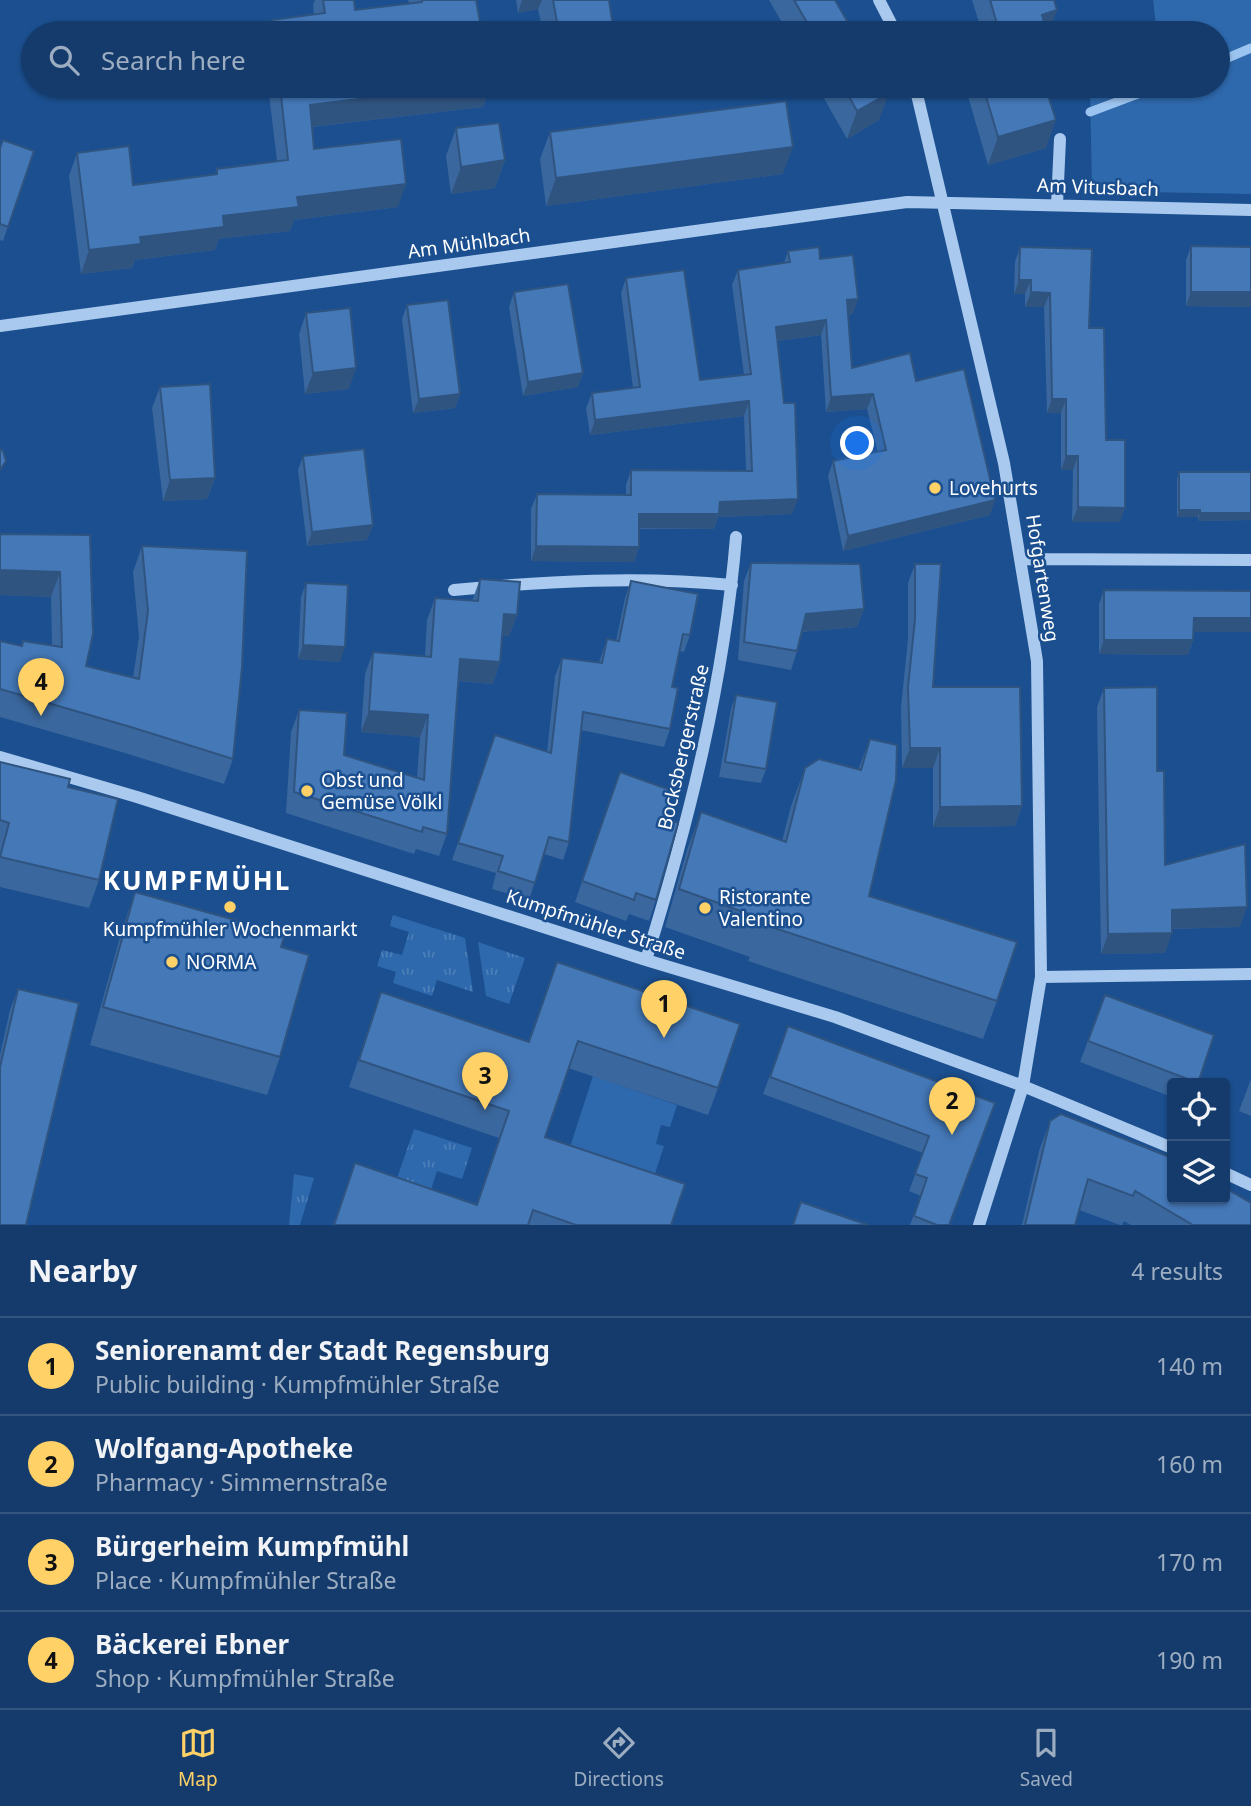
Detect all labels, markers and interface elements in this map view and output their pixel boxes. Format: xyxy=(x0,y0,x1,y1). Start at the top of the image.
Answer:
search box xyxy=(21,21,1230,98)
icon: search xyxy=(45,41,83,79)
text: Search here xyxy=(101,42,246,78)
street label: Am Vitusbach xyxy=(1037,172,1159,202)
street label: Am Mühlbach xyxy=(406,222,532,264)
your location xyxy=(840,426,874,460)
place label: Lovehurts xyxy=(949,475,1038,501)
marker: Lovehurts xyxy=(927,480,943,496)
street label: Hofgartenweg xyxy=(1020,512,1066,644)
pin: 4 xyxy=(18,658,64,716)
street label: Bocksbergerstraße xyxy=(651,662,715,832)
place label: Obst und Gemüse Völkl xyxy=(321,767,442,815)
marker: Obst und Gemüse Völkl xyxy=(299,783,315,799)
district label: KUMPFMÜHL xyxy=(103,862,291,898)
street label: Kumpfmühler Straße xyxy=(503,883,689,965)
place label: Ristorante Valentino xyxy=(719,884,811,932)
marker: Kumpfmühler Wochenmarkt xyxy=(222,899,238,915)
marker: Ristorante Valentino xyxy=(697,900,713,916)
place label: Kumpfmühler Wochenmarkt xyxy=(103,916,357,942)
place label: NORMA xyxy=(186,949,257,975)
marker: NORMA xyxy=(164,954,180,970)
pin: 1 xyxy=(641,980,687,1038)
pin: 3 xyxy=(462,1052,508,1110)
pin: 2 xyxy=(929,1077,975,1135)
map controls xyxy=(1167,1078,1230,1204)
button: locate xyxy=(1167,1078,1230,1141)
button: layers xyxy=(1167,1141,1230,1204)
text: Nearby xyxy=(28,1250,137,1291)
text: 4 results xyxy=(1131,1255,1223,1287)
text: Seniorenamt der Stadt Regensburg xyxy=(95,1332,550,1368)
text: 1 xyxy=(44,1350,58,1382)
text: 140 m xyxy=(1156,1350,1223,1382)
text: Public building · Kumpfmühler Straße xyxy=(95,1368,500,1400)
text: Wolfgang-Apotheke xyxy=(95,1430,353,1466)
text: 2 xyxy=(44,1448,58,1480)
text: 160 m xyxy=(1156,1448,1223,1480)
text: Pharmacy · Simmernstraße xyxy=(95,1466,388,1498)
text: Bürgerheim Kumpfmühl xyxy=(95,1528,409,1564)
text: 3 xyxy=(44,1546,58,1578)
text: 170 m xyxy=(1156,1546,1223,1578)
text: Place · Kumpfmühler Straße xyxy=(95,1564,397,1596)
text: Bäckerei Ebner xyxy=(95,1626,289,1662)
text: 4 xyxy=(44,1644,58,1676)
text: 190 m xyxy=(1156,1644,1223,1676)
text: Shop · Kumpfmühler Straße xyxy=(95,1662,395,1694)
tab: Map xyxy=(178,1724,218,1792)
tab: Directions xyxy=(574,1724,664,1792)
tab: Saved xyxy=(1020,1724,1073,1792)

